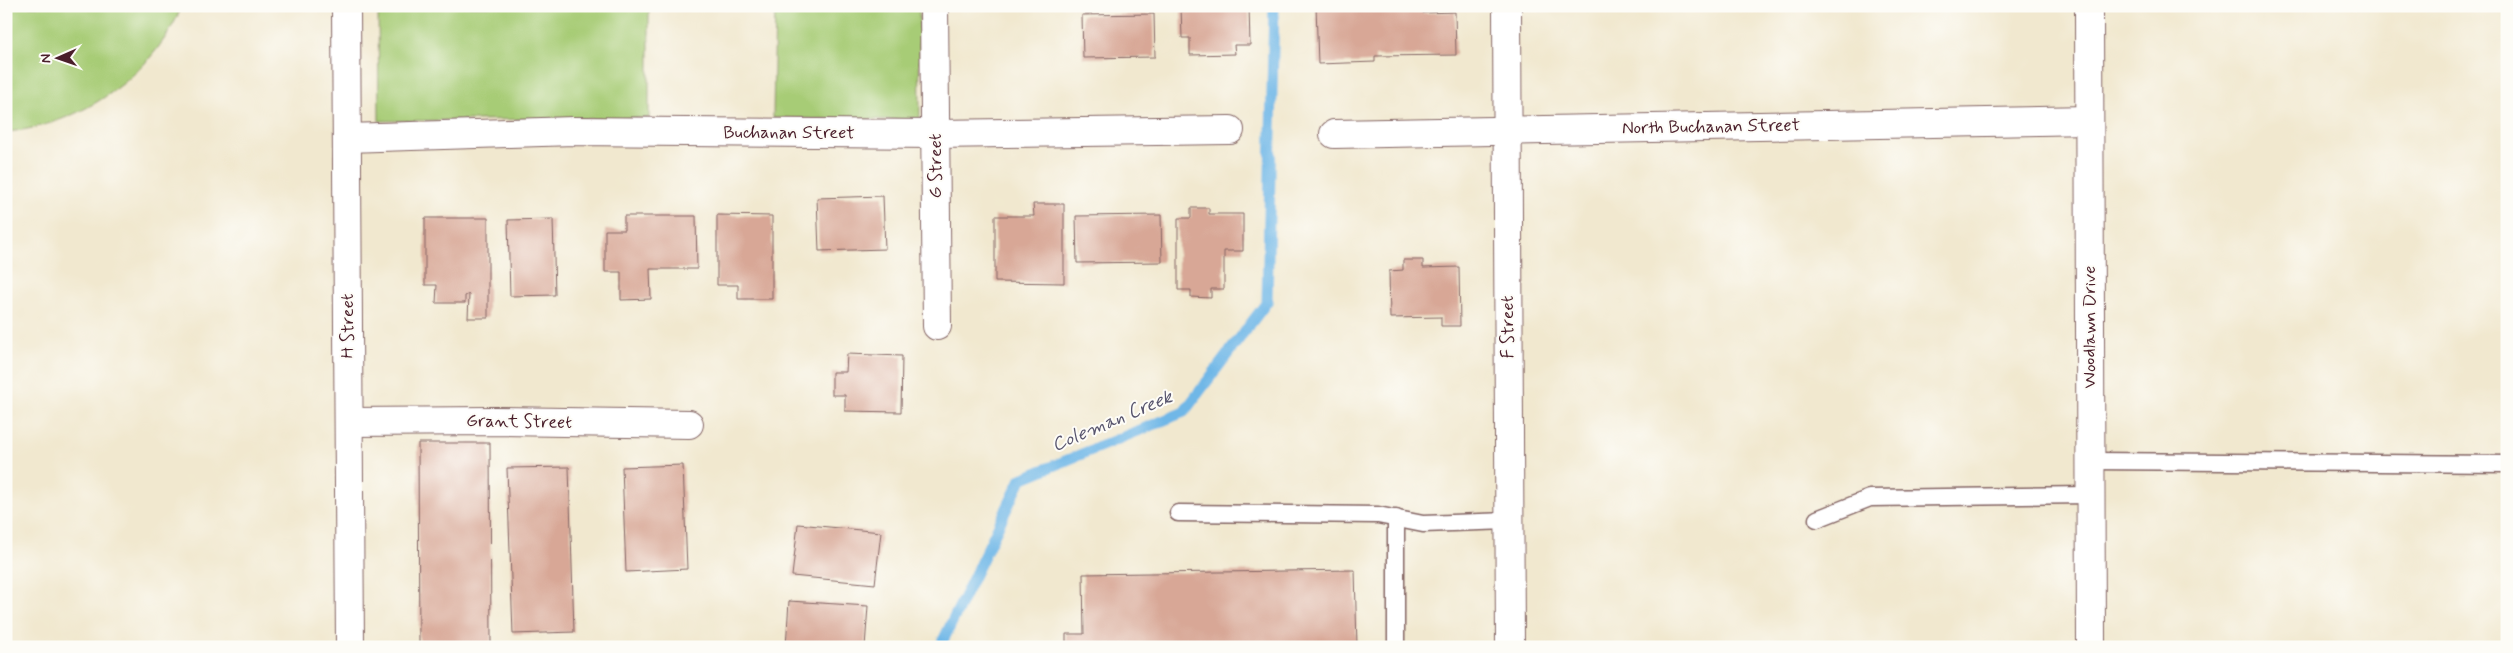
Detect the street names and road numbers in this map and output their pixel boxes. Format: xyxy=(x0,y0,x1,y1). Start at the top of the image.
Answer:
street label: North Buchanan Street xyxy=(1622,113,1800,141)
street label: Buchanan Street xyxy=(723,121,855,145)
street label: G Street xyxy=(924,133,948,199)
street label: Woodlawn Drive xyxy=(2078,266,2102,388)
street label: H Street xyxy=(336,293,360,359)
street label: F Street xyxy=(1496,295,1520,358)
street label: Grant Street xyxy=(466,409,572,435)

